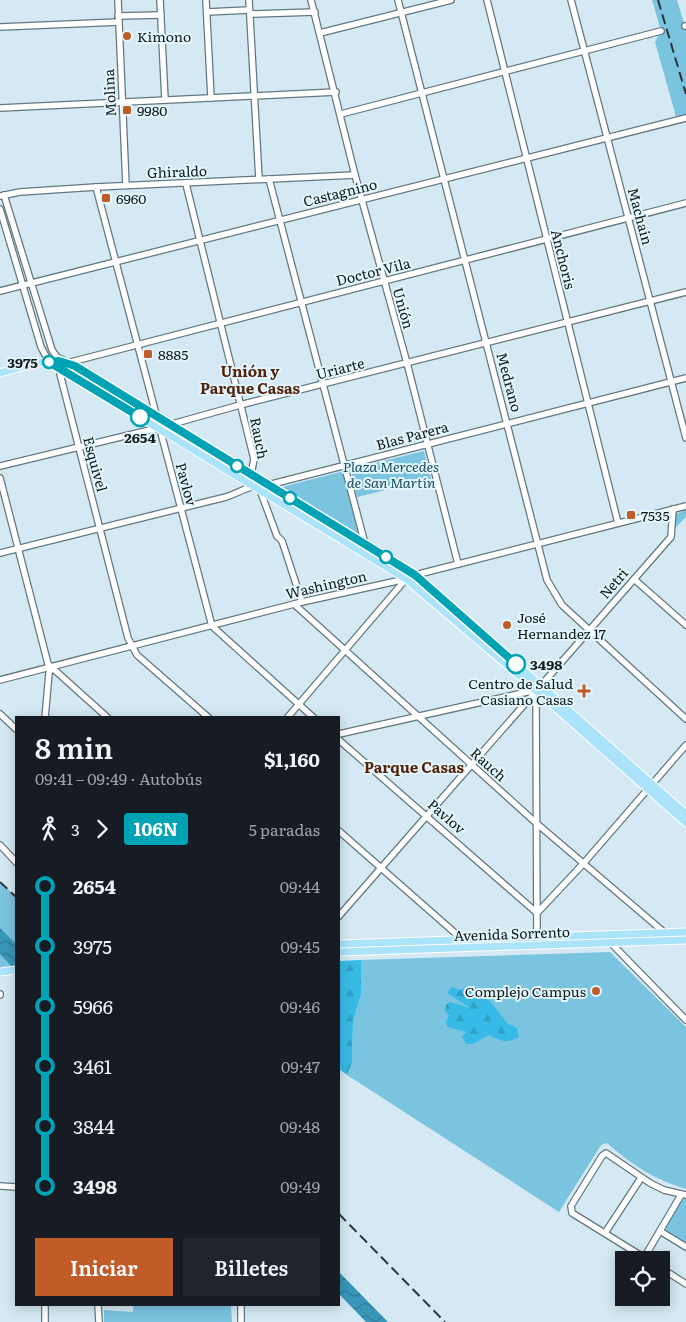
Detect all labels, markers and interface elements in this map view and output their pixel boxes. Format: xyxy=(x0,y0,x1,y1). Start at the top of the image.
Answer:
place label: Kimono xyxy=(137,26,191,46)
marker: Kimono xyxy=(121,30,133,42)
street label: Molina xyxy=(98,68,120,117)
place label: 9980 xyxy=(137,100,167,120)
marker: 9980 xyxy=(121,104,133,116)
street label: Ghiraldo xyxy=(147,160,207,182)
street label: Castagnino xyxy=(301,173,379,211)
street label: Machain xyxy=(624,185,658,247)
place label: 6960 xyxy=(116,188,146,208)
marker: 6960 xyxy=(100,192,112,204)
street label: Anchoris xyxy=(547,227,581,291)
street label: Doctor Vila xyxy=(334,252,413,290)
street label: Unión xyxy=(389,285,419,331)
place label: 8885 xyxy=(158,344,188,364)
marker: 8885 xyxy=(142,348,154,360)
street label: Medrano xyxy=(492,350,528,414)
place label: 3975 xyxy=(7,352,38,372)
street label: Uriarte xyxy=(314,352,366,384)
marker: 3975 xyxy=(42,355,56,369)
district label: Unión y Parque Casas xyxy=(200,359,301,399)
marker: 2654 xyxy=(130,407,150,427)
street label: Rauch xyxy=(246,415,274,461)
street label: Blas Parera xyxy=(374,416,451,454)
place label: 2654 xyxy=(124,427,156,447)
street label: Esquivel xyxy=(79,434,113,494)
park label: Plaza Mercedes de San Martín xyxy=(343,456,439,492)
unlabelled marker xyxy=(230,459,244,473)
street label: Pavlov xyxy=(172,460,203,509)
unlabelled marker xyxy=(283,491,297,505)
place label: 7535 xyxy=(641,505,670,525)
marker: 7535 xyxy=(625,509,637,521)
unlabelled marker xyxy=(379,550,393,564)
street label: Netri xyxy=(594,563,632,603)
street label: Washington xyxy=(283,565,369,603)
place label: José Hernandez 17 xyxy=(517,607,606,643)
marker: José Hernandez 17 xyxy=(501,619,513,631)
marker: 3498 xyxy=(506,654,526,674)
place label: 3498 xyxy=(530,654,563,674)
place label: Centro de Salud Casiano Casas xyxy=(468,673,573,709)
marker: Centro de Salud Casiano Casas xyxy=(577,684,591,698)
text: 8 min xyxy=(35,726,113,768)
street label: Rauch xyxy=(467,742,511,786)
text: $1,160 xyxy=(264,745,320,773)
district label: Parque Casas xyxy=(364,755,465,778)
text: 09:41 – 09:49 · Autobús xyxy=(35,766,202,790)
street label: Pavlov xyxy=(424,794,471,838)
icon: walk xyxy=(35,815,63,843)
icon: forward xyxy=(88,815,116,843)
text: 106N xyxy=(134,815,178,842)
text: 3 xyxy=(71,817,80,841)
text: 5 paradas xyxy=(249,817,320,841)
text: 2654 xyxy=(73,872,116,900)
text: 09:44 xyxy=(280,874,320,898)
street label: Avenida Sorrento xyxy=(454,921,570,945)
text: 3975 xyxy=(73,932,112,960)
text: 09:45 xyxy=(280,934,320,958)
place label: Complejo Campus xyxy=(465,981,586,1001)
marker: Complejo Campus xyxy=(590,985,602,997)
text: 5966 xyxy=(73,992,113,1020)
text: 09:46 xyxy=(280,994,320,1018)
text: 3461 xyxy=(73,1052,112,1080)
text: 09:47 xyxy=(281,1054,320,1078)
text: 3844 xyxy=(73,1112,115,1140)
text: 09:48 xyxy=(280,1114,320,1138)
text: 3498 xyxy=(73,1172,117,1200)
text: 09:49 xyxy=(280,1174,320,1198)
button: Iniciar xyxy=(35,1238,173,1296)
button: Billetes xyxy=(183,1238,320,1296)
map controls xyxy=(615,1251,670,1306)
button: locate xyxy=(615,1251,670,1306)

